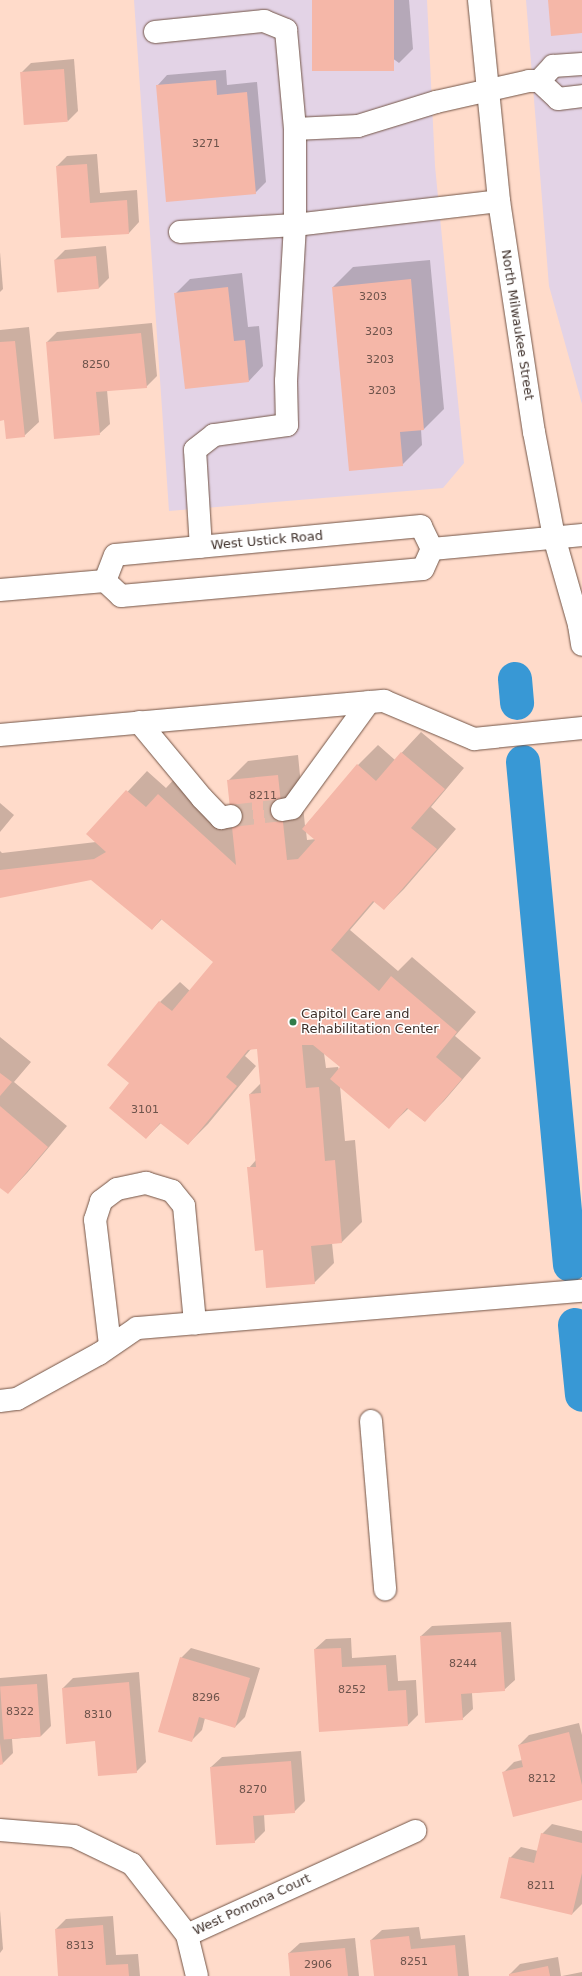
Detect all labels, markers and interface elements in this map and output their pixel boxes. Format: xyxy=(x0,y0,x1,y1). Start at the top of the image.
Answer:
house number: 3271 xyxy=(192,137,220,151)
street label: North Milwaukee Street xyxy=(497,248,537,402)
house number: 3203 xyxy=(359,290,387,304)
house number: 3203 xyxy=(365,325,393,339)
house number: 3203 xyxy=(366,353,394,367)
house number: 8250 xyxy=(82,358,110,372)
house number: 3203 xyxy=(368,384,396,398)
street label: West Ustick Road xyxy=(210,528,324,554)
house number: 8211 xyxy=(249,789,277,803)
place label: Capitol Care and Rehabilitation Center xyxy=(301,1007,439,1038)
marker: Capitol Care and Rehabilitation Center xyxy=(288,1017,298,1027)
house number: 3101 xyxy=(131,1103,159,1117)
house number: 8244 xyxy=(449,1657,477,1671)
house number: 8252 xyxy=(338,1683,366,1697)
house number: 8296 xyxy=(192,1691,220,1705)
house number: 8322 xyxy=(6,1705,34,1719)
house number: 8310 xyxy=(84,1708,112,1722)
house number: 8212 xyxy=(528,1772,556,1786)
house number: 8270 xyxy=(239,1783,267,1797)
street label: West Pomona Court xyxy=(191,1871,313,1939)
house number: 8211 xyxy=(527,1879,555,1893)
house number: 8313 xyxy=(66,1939,94,1953)
house number: 8251 xyxy=(400,1955,428,1969)
house number: 2906 xyxy=(304,1958,332,1972)

